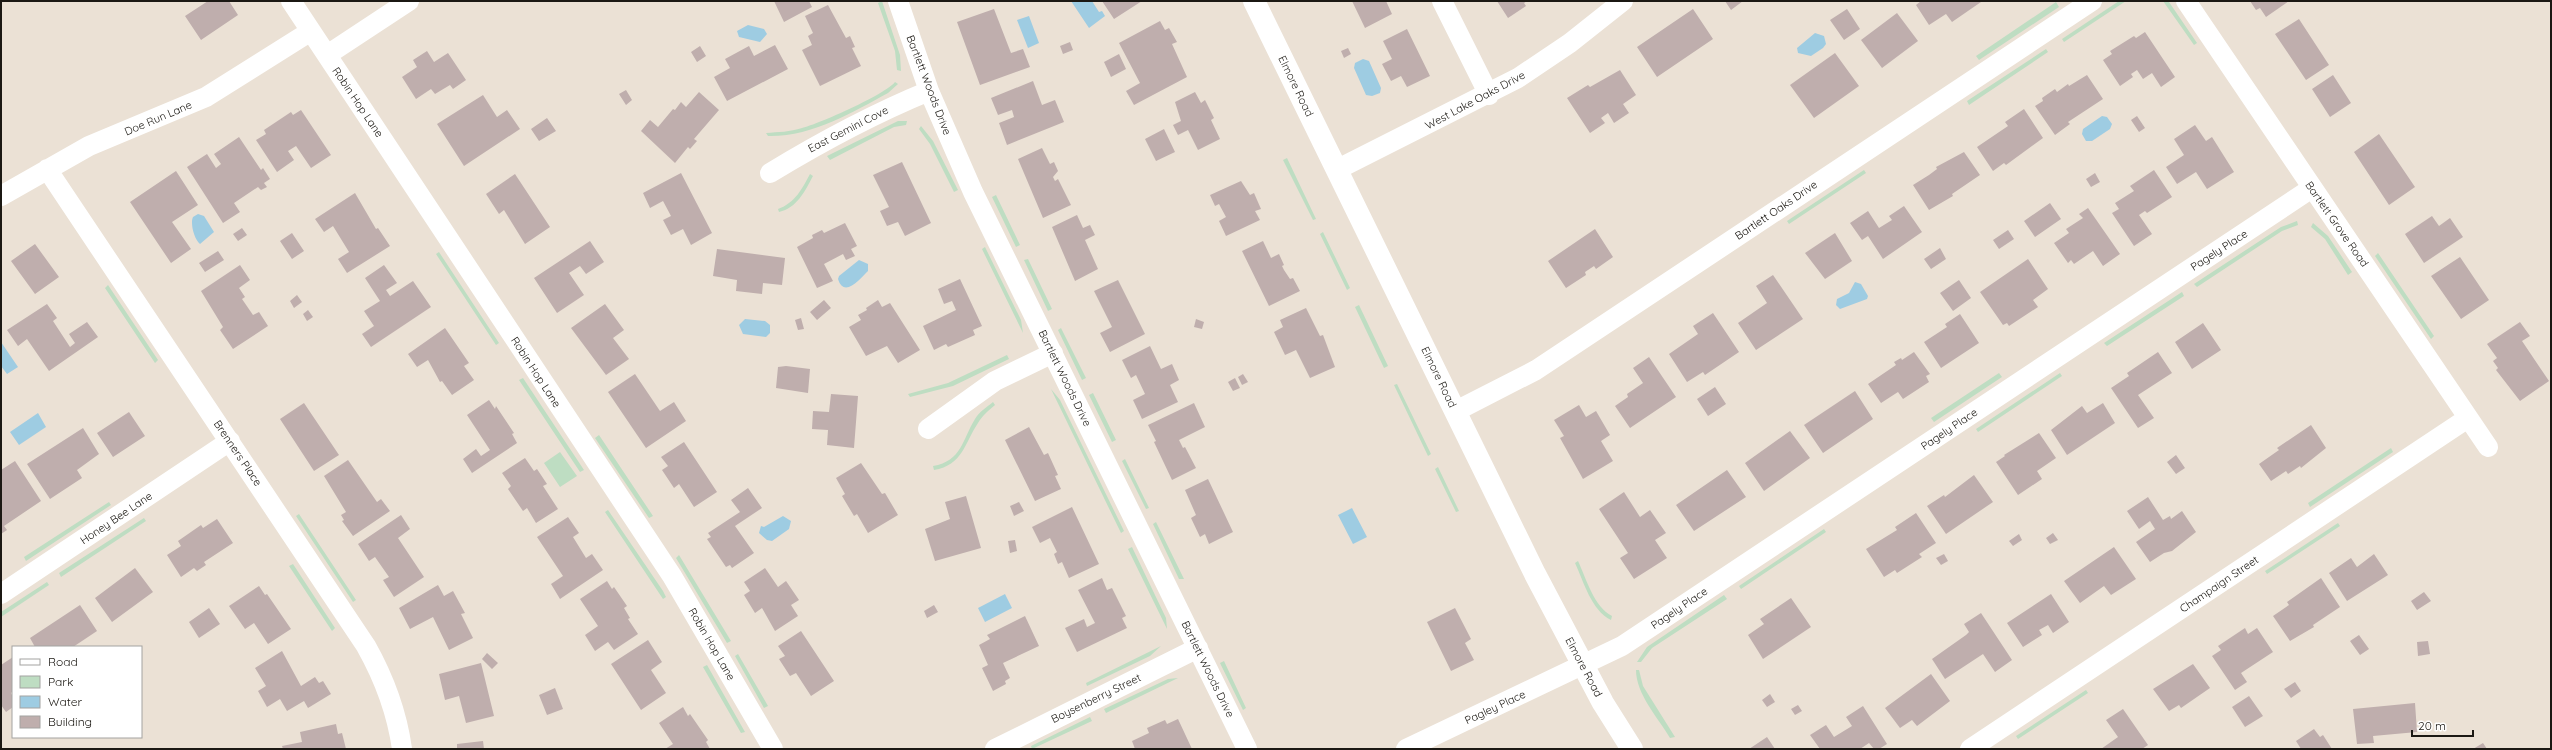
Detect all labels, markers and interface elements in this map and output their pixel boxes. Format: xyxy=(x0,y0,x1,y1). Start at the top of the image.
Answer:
street label: Bartlett Woods Drive xyxy=(903,33,955,137)
street label: Elmore Road xyxy=(1275,53,1317,119)
street label: Robin Hop Lane xyxy=(329,64,387,140)
street label: West Lake Oaks Drive xyxy=(1422,68,1528,132)
street label: Doe Run Lane xyxy=(122,98,194,138)
street label: East Gemini Cove xyxy=(805,103,891,155)
street label: Bartlett Oaks Drive xyxy=(1732,177,1820,243)
street label: Bartlett Grove Road xyxy=(2302,178,2372,270)
street label: Pagely Place xyxy=(2188,226,2250,274)
street label: Bartlett Woods Drive xyxy=(1035,327,1095,429)
street label: Robin Hop Lane xyxy=(508,334,564,410)
street label: Elmore Road xyxy=(1418,344,1460,410)
street label: Pagely Place xyxy=(1918,405,1980,453)
street label: Brenners Place xyxy=(211,417,265,489)
street label: Honey Bee Lane xyxy=(77,489,155,547)
street label: Champaign Street xyxy=(2177,552,2261,616)
street label: Pagely Place xyxy=(1648,584,1710,632)
street label: Robin Hop Lane xyxy=(686,605,738,683)
street label: Bartlett Woods Drive xyxy=(1178,618,1238,720)
street label: Elmore Road xyxy=(1562,635,1606,699)
legend xyxy=(12,646,142,738)
text: Road xyxy=(48,654,78,669)
street label: Boysenberry Street xyxy=(1049,670,1143,726)
text: Park xyxy=(48,674,73,689)
street label: Pagley Place xyxy=(1462,687,1528,727)
text: Water xyxy=(48,694,83,709)
scale bar xyxy=(2412,712,2473,738)
text: Building xyxy=(48,714,92,729)
text: 20 m xyxy=(2418,718,2446,733)

